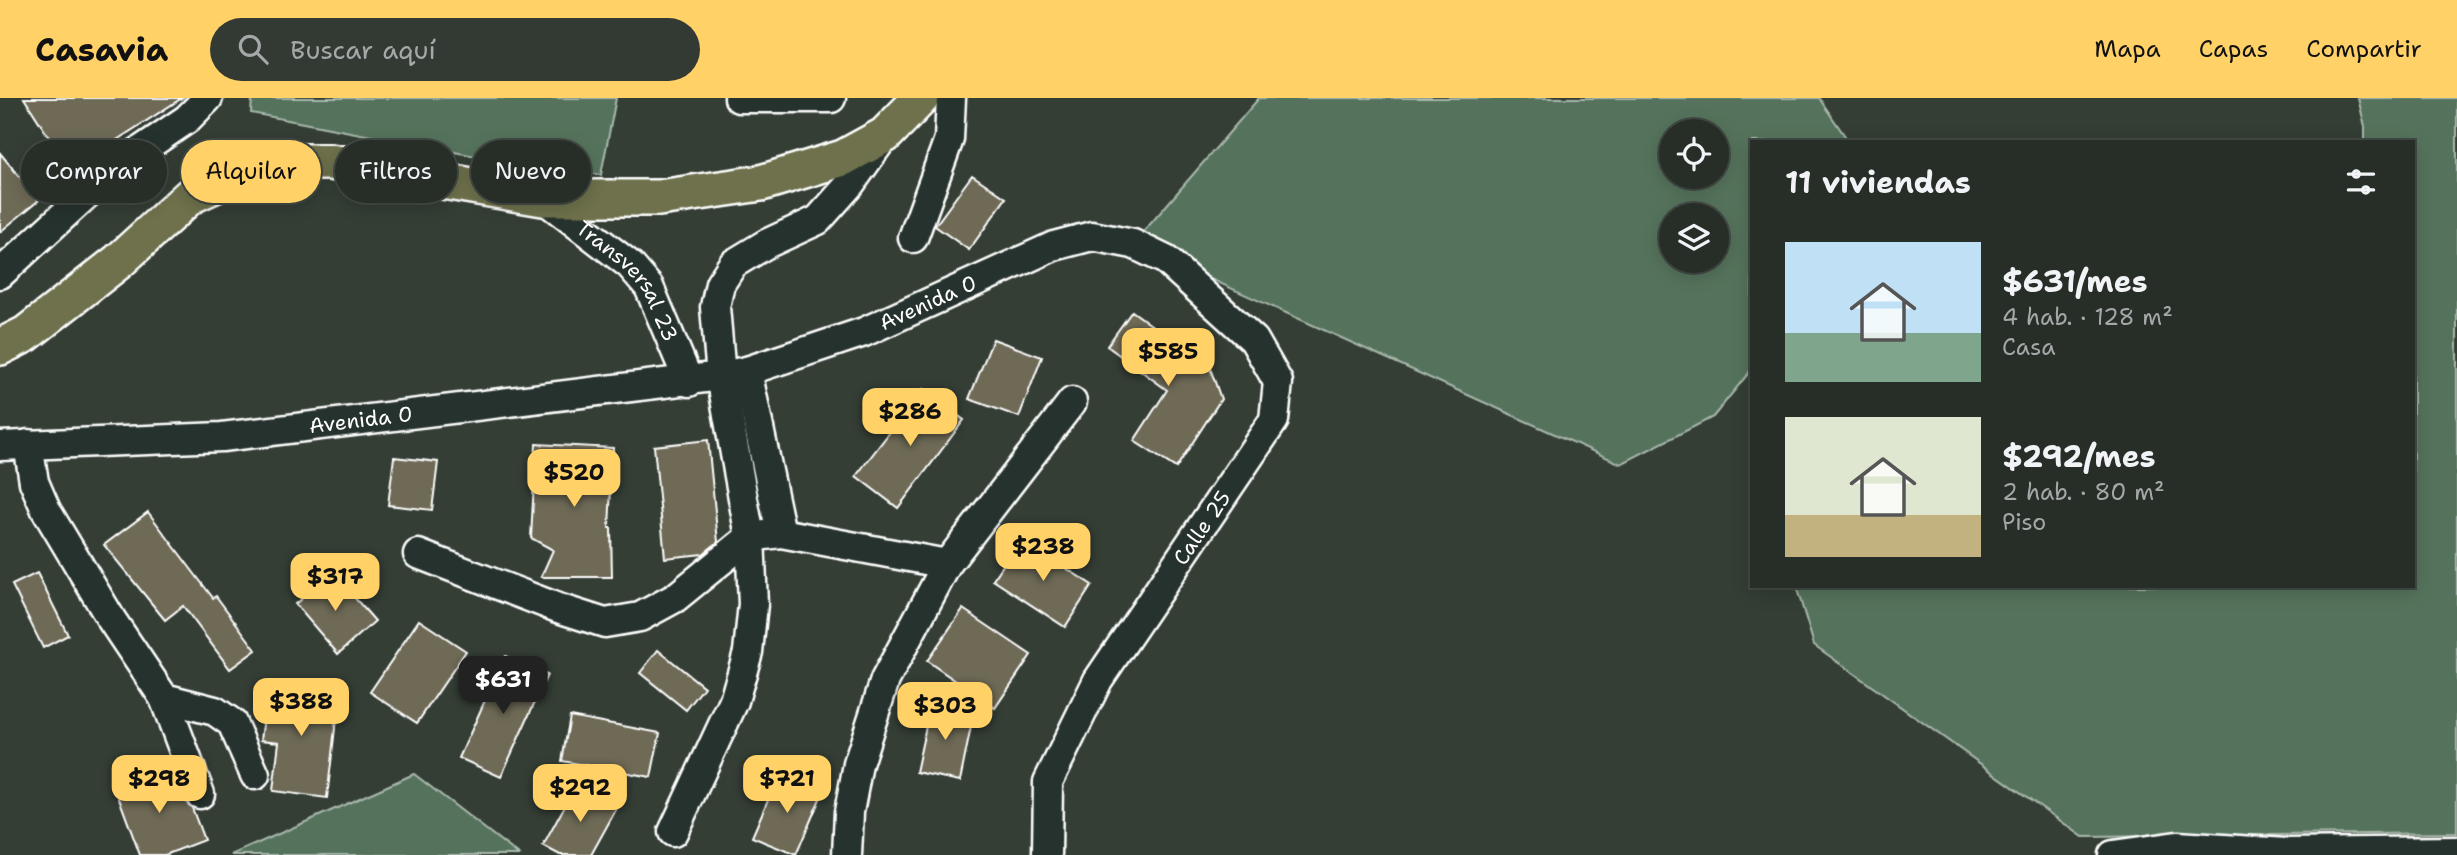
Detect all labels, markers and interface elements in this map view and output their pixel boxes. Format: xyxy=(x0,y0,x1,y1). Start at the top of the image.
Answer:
search box xyxy=(210,18,700,81)
text: Casavia xyxy=(35,27,168,72)
icon: search xyxy=(234,30,272,68)
text: Buscar aquí xyxy=(290,32,436,67)
text: Mapa xyxy=(2094,33,2161,65)
text: Capas xyxy=(2199,33,2268,65)
text: Compartir xyxy=(2306,33,2422,65)
map controls xyxy=(1659,119,1729,273)
button: locate xyxy=(1659,119,1729,189)
chip: Comprar xyxy=(21,140,167,203)
chip: Alquilar xyxy=(181,140,321,203)
chip: Filtros xyxy=(335,140,457,203)
chip: Nuevo xyxy=(471,140,591,203)
text: 11 viviendas xyxy=(1785,162,1971,203)
icon: filters xyxy=(2342,163,2380,201)
button: layers xyxy=(1659,203,1729,273)
street label: Transversal 23 xyxy=(570,214,684,346)
text: $631/mes xyxy=(2002,261,2148,302)
street label: Avenida 0 xyxy=(875,269,981,337)
icon: home xyxy=(1841,270,1925,354)
text: 4 hab. · 128 m² xyxy=(2002,302,2173,332)
pin: $585 xyxy=(1127,328,1209,388)
text: Casa xyxy=(2002,332,2055,362)
text: $585 xyxy=(1138,336,1198,366)
pin: $286 xyxy=(869,388,951,448)
text: $286 xyxy=(878,396,942,426)
street label: Avenida 0 xyxy=(307,400,414,440)
text: $292/mes xyxy=(2002,436,2156,477)
icon: home xyxy=(1841,445,1925,529)
pin: $520 xyxy=(533,450,615,509)
text: $520 xyxy=(543,457,605,487)
text: 2 hab. · 80 m² xyxy=(2002,477,2165,507)
street label: Calle 25 xyxy=(1167,485,1237,571)
text: Piso xyxy=(2002,507,2046,537)
pin: $238 xyxy=(1002,524,1084,583)
text: $238 xyxy=(1011,531,1075,561)
pin: $317 xyxy=(294,554,376,613)
text: $317 xyxy=(307,561,364,591)
pin: $631 xyxy=(462,656,544,716)
text: $631 xyxy=(475,664,531,694)
pin: $388 xyxy=(260,678,342,738)
pin: $303 xyxy=(904,682,986,742)
text: $388 xyxy=(269,686,333,716)
text: $303 xyxy=(913,690,977,720)
pin: $298 xyxy=(118,756,200,815)
pin: $721 xyxy=(746,756,828,815)
text: $298 xyxy=(128,763,190,793)
text: $721 xyxy=(759,763,815,793)
pin: $292 xyxy=(539,764,621,824)
text: $292 xyxy=(549,772,611,802)

